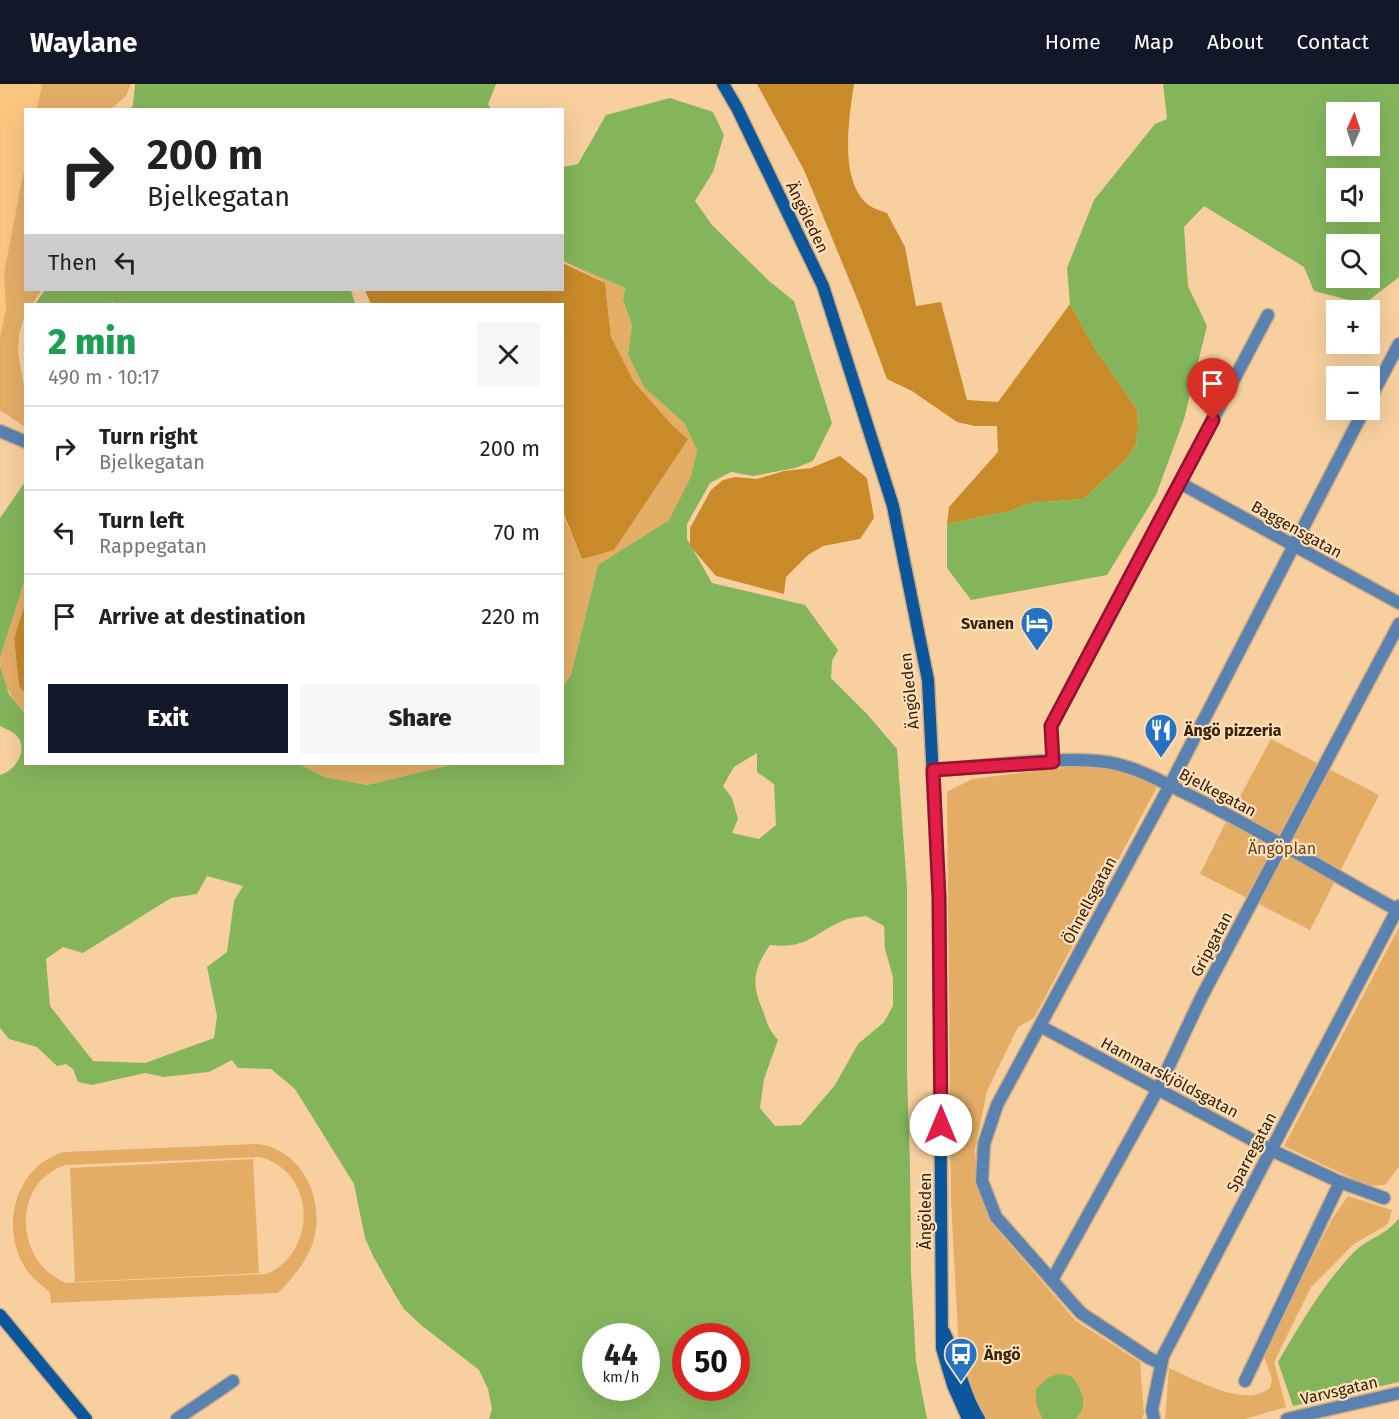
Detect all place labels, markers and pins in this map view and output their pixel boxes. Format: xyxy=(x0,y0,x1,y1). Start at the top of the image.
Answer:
pin xyxy=(1187,358,1238,420)
hotel icon: Svanen xyxy=(1019,605,1055,652)
place label: Svanen xyxy=(961,614,1014,633)
restaurant icon: Ängö pizzeria xyxy=(1143,712,1179,759)
place label: Ängö pizzeria xyxy=(1183,721,1282,740)
bus stop icon: Ängö xyxy=(943,1336,979,1383)
place label: Ängö xyxy=(983,1345,1020,1364)

